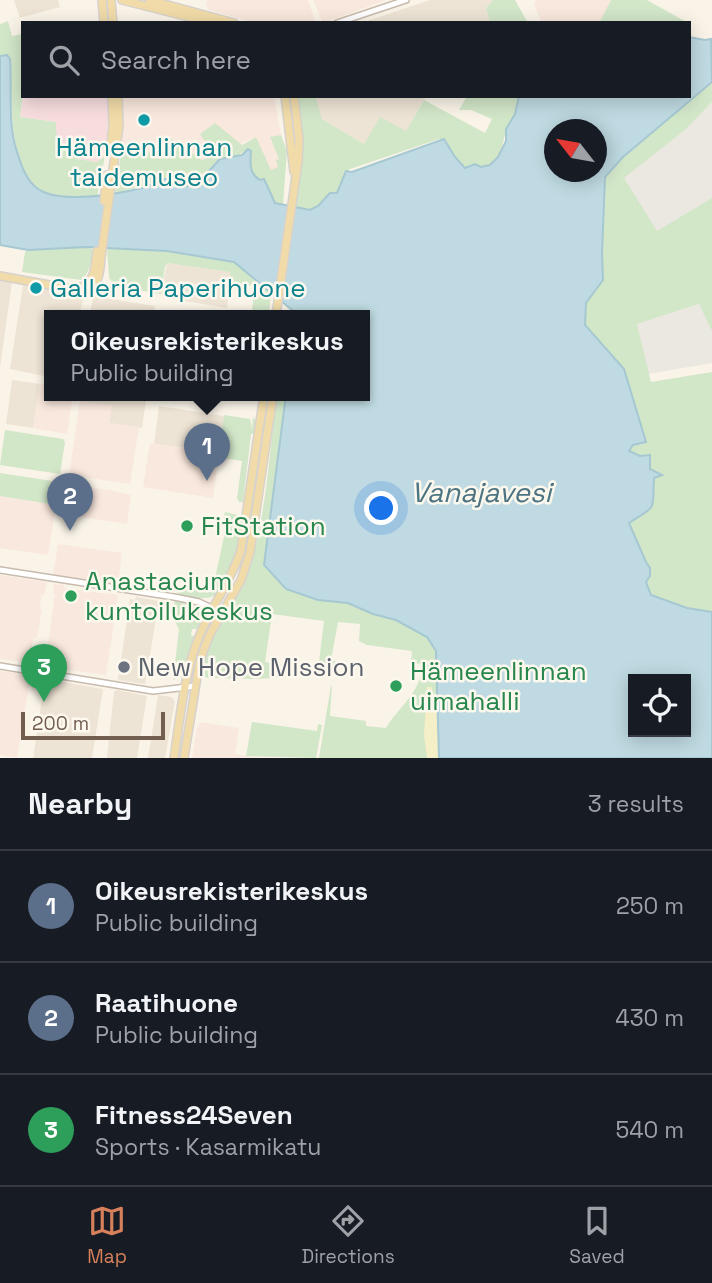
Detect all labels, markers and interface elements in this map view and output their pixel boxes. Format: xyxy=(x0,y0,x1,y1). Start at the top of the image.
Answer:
search box xyxy=(21,21,691,98)
icon: search xyxy=(45,41,83,79)
text: Search here xyxy=(101,43,251,77)
marker: Hämeenlinnan taidemuseo xyxy=(136,112,152,128)
north arrow xyxy=(544,119,607,182)
place label: Hämeenlinnan taidemuseo xyxy=(56,130,232,194)
place label: Galleria Paperihuone xyxy=(50,271,306,305)
marker: Galleria Paperihuone xyxy=(28,280,44,296)
popup xyxy=(44,310,370,401)
text: Oikeusrekisterikeskus xyxy=(70,324,344,358)
text: Public building xyxy=(70,358,234,388)
pin: 1 xyxy=(184,423,230,481)
pin: 2 xyxy=(47,473,93,531)
water label: Vanajavesi xyxy=(411,474,554,510)
your location xyxy=(364,491,398,525)
place label: FitStation xyxy=(201,509,326,543)
marker: FitStation xyxy=(179,518,195,534)
place label: Anastacium kuntoilukeskus xyxy=(85,564,273,628)
marker: Anastacium kuntoilukeskus xyxy=(63,588,79,604)
pin: 3 xyxy=(21,644,67,702)
place label: New Hope Mission xyxy=(138,650,365,684)
place label: Hämeenlinnan uimahalli xyxy=(410,654,587,718)
marker: New Hope Mission xyxy=(116,659,132,675)
map controls xyxy=(628,674,691,737)
button: locate xyxy=(628,674,691,737)
marker: Hämeenlinnan uimahalli xyxy=(388,678,404,694)
scale bar xyxy=(21,709,164,741)
text: 200 m xyxy=(32,711,89,736)
text: Nearby xyxy=(28,784,132,823)
text: 3 results xyxy=(588,789,684,819)
text: Oikeusrekisterikeskus xyxy=(95,874,368,908)
text: 1 xyxy=(46,891,56,921)
text: 250 m xyxy=(616,891,684,921)
text: Public building xyxy=(95,908,258,938)
text: Raatihuone xyxy=(95,986,238,1020)
text: 2 xyxy=(44,1003,58,1033)
text: 430 m xyxy=(615,1003,684,1033)
text: Public building xyxy=(95,1020,258,1050)
text: Fitness24Seven xyxy=(95,1098,293,1132)
text: 3 xyxy=(44,1115,58,1145)
text: 540 m xyxy=(615,1115,684,1145)
text: Sports · Kasarmikatu xyxy=(95,1132,321,1162)
tab: Map xyxy=(87,1202,127,1269)
tab: Directions xyxy=(302,1202,395,1269)
tab: Saved xyxy=(569,1202,625,1269)

